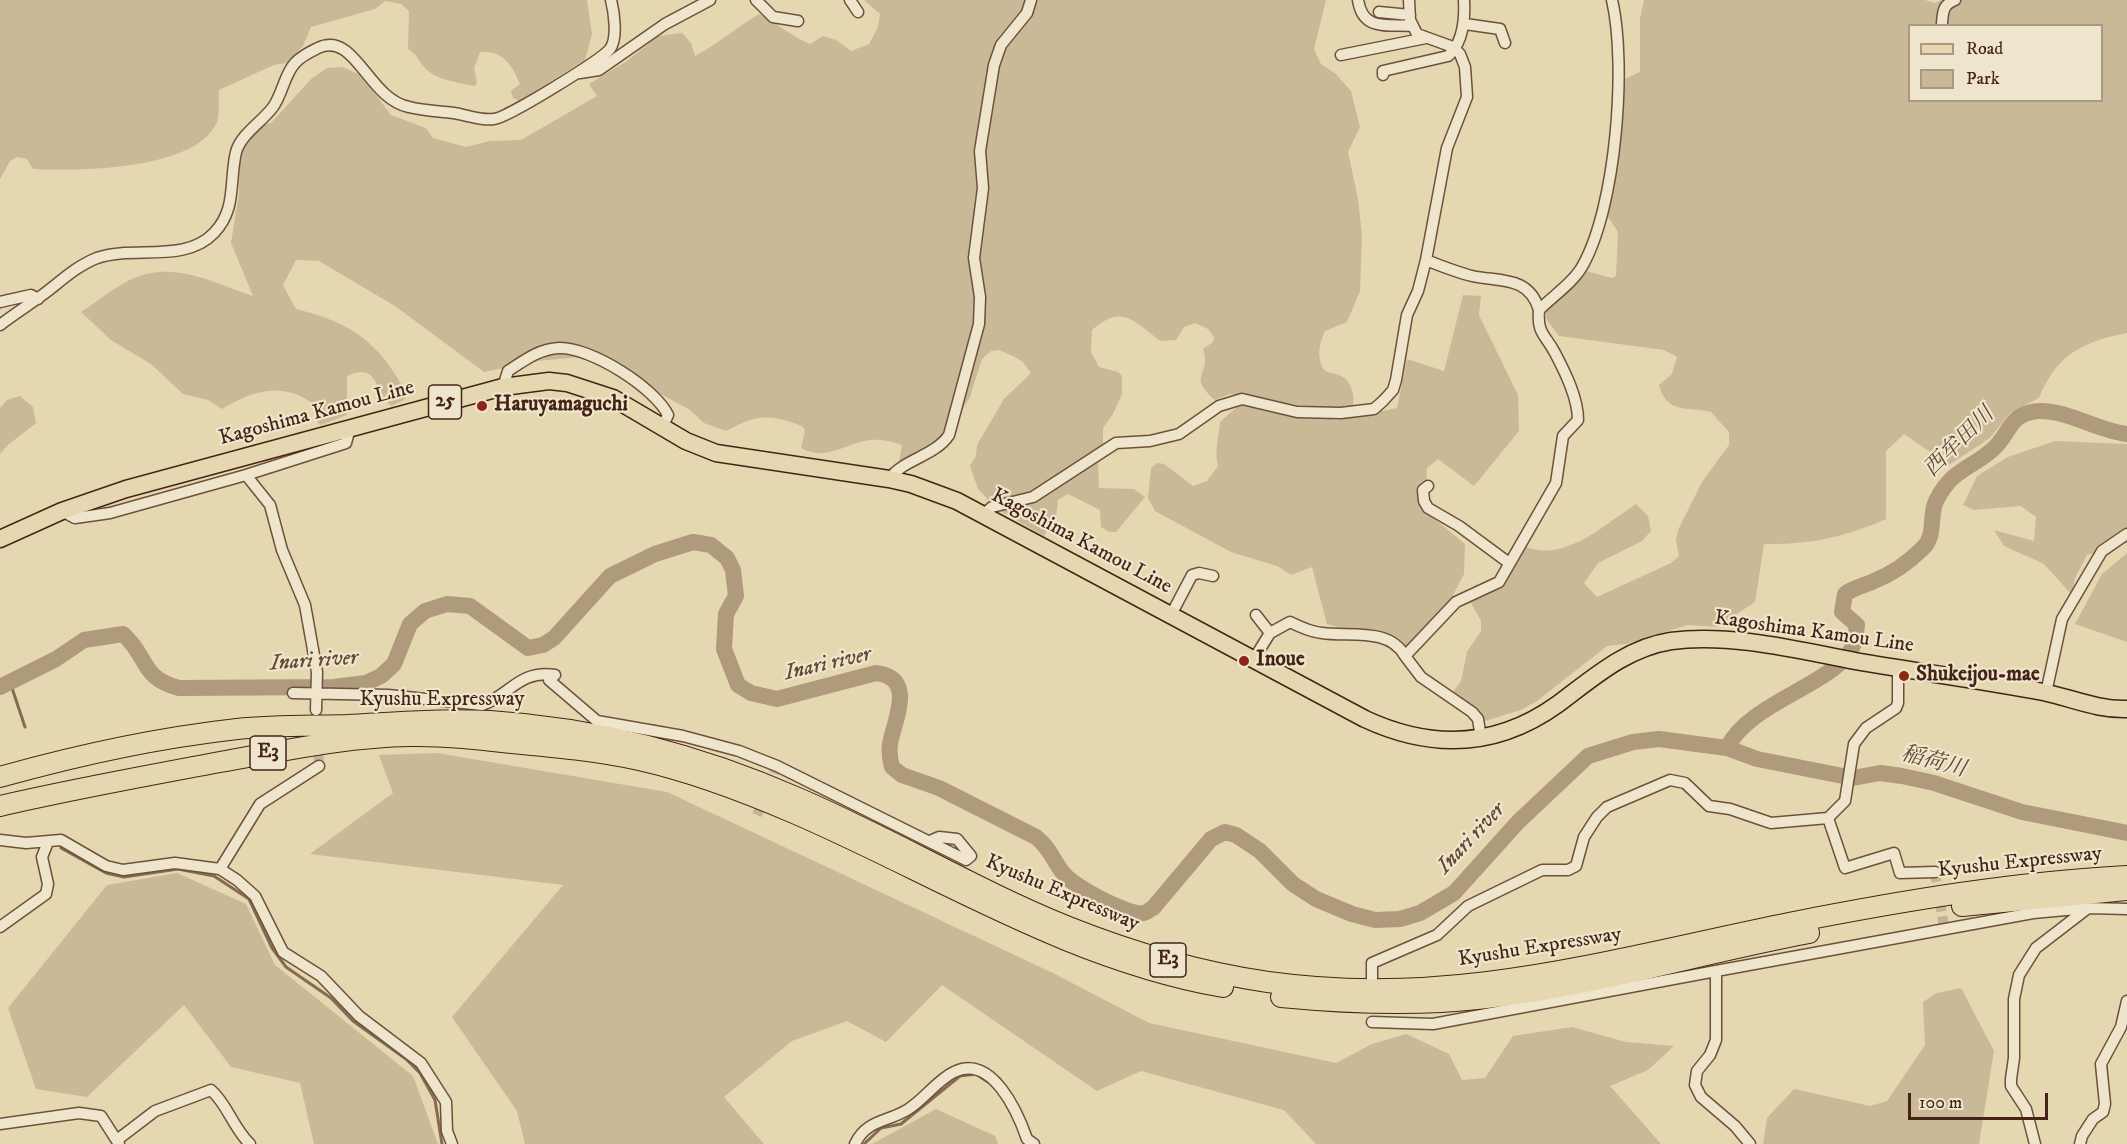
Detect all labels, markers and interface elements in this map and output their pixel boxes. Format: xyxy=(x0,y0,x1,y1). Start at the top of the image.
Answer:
legend xyxy=(1908,24,2103,102)
text: Road xyxy=(1966,38,2003,60)
text: Park xyxy=(1966,68,2000,90)
street label: Kagoshima Kamou Line xyxy=(217,376,417,452)
road number: 25 xyxy=(428,385,462,419)
place label: Haruyamaguchi xyxy=(494,393,628,419)
marker: Haruyamaguchi xyxy=(475,399,489,413)
water label: 西牟田川 xyxy=(1920,403,2000,483)
street label: Kagoshima Kamou Line xyxy=(986,484,1176,600)
street label: Kagoshima Kamou Line xyxy=(1713,607,1915,659)
water label: Inari river xyxy=(782,642,874,688)
water label: Inari river xyxy=(269,646,359,678)
place label: Inoue xyxy=(1256,648,1305,674)
marker: Inoue xyxy=(1237,654,1251,668)
place label: Shukeijou-mae xyxy=(1916,663,2040,689)
marker: Shukeijou-mae xyxy=(1897,669,1911,683)
street label: Kyushu Expressway xyxy=(360,688,524,714)
road number: E3 xyxy=(250,736,286,770)
water label: 稲荷川 xyxy=(1898,742,1968,784)
water label: Inari river xyxy=(1432,798,1512,880)
street label: Kyushu Expressway xyxy=(1937,842,2103,884)
street label: Kyushu Expressway xyxy=(981,850,1143,938)
street label: Kyushu Expressway xyxy=(1457,923,1623,973)
road number: E3 xyxy=(1150,943,1186,977)
scale bar xyxy=(1911,1081,2050,1119)
text: 100 m xyxy=(1919,1092,1962,1114)

